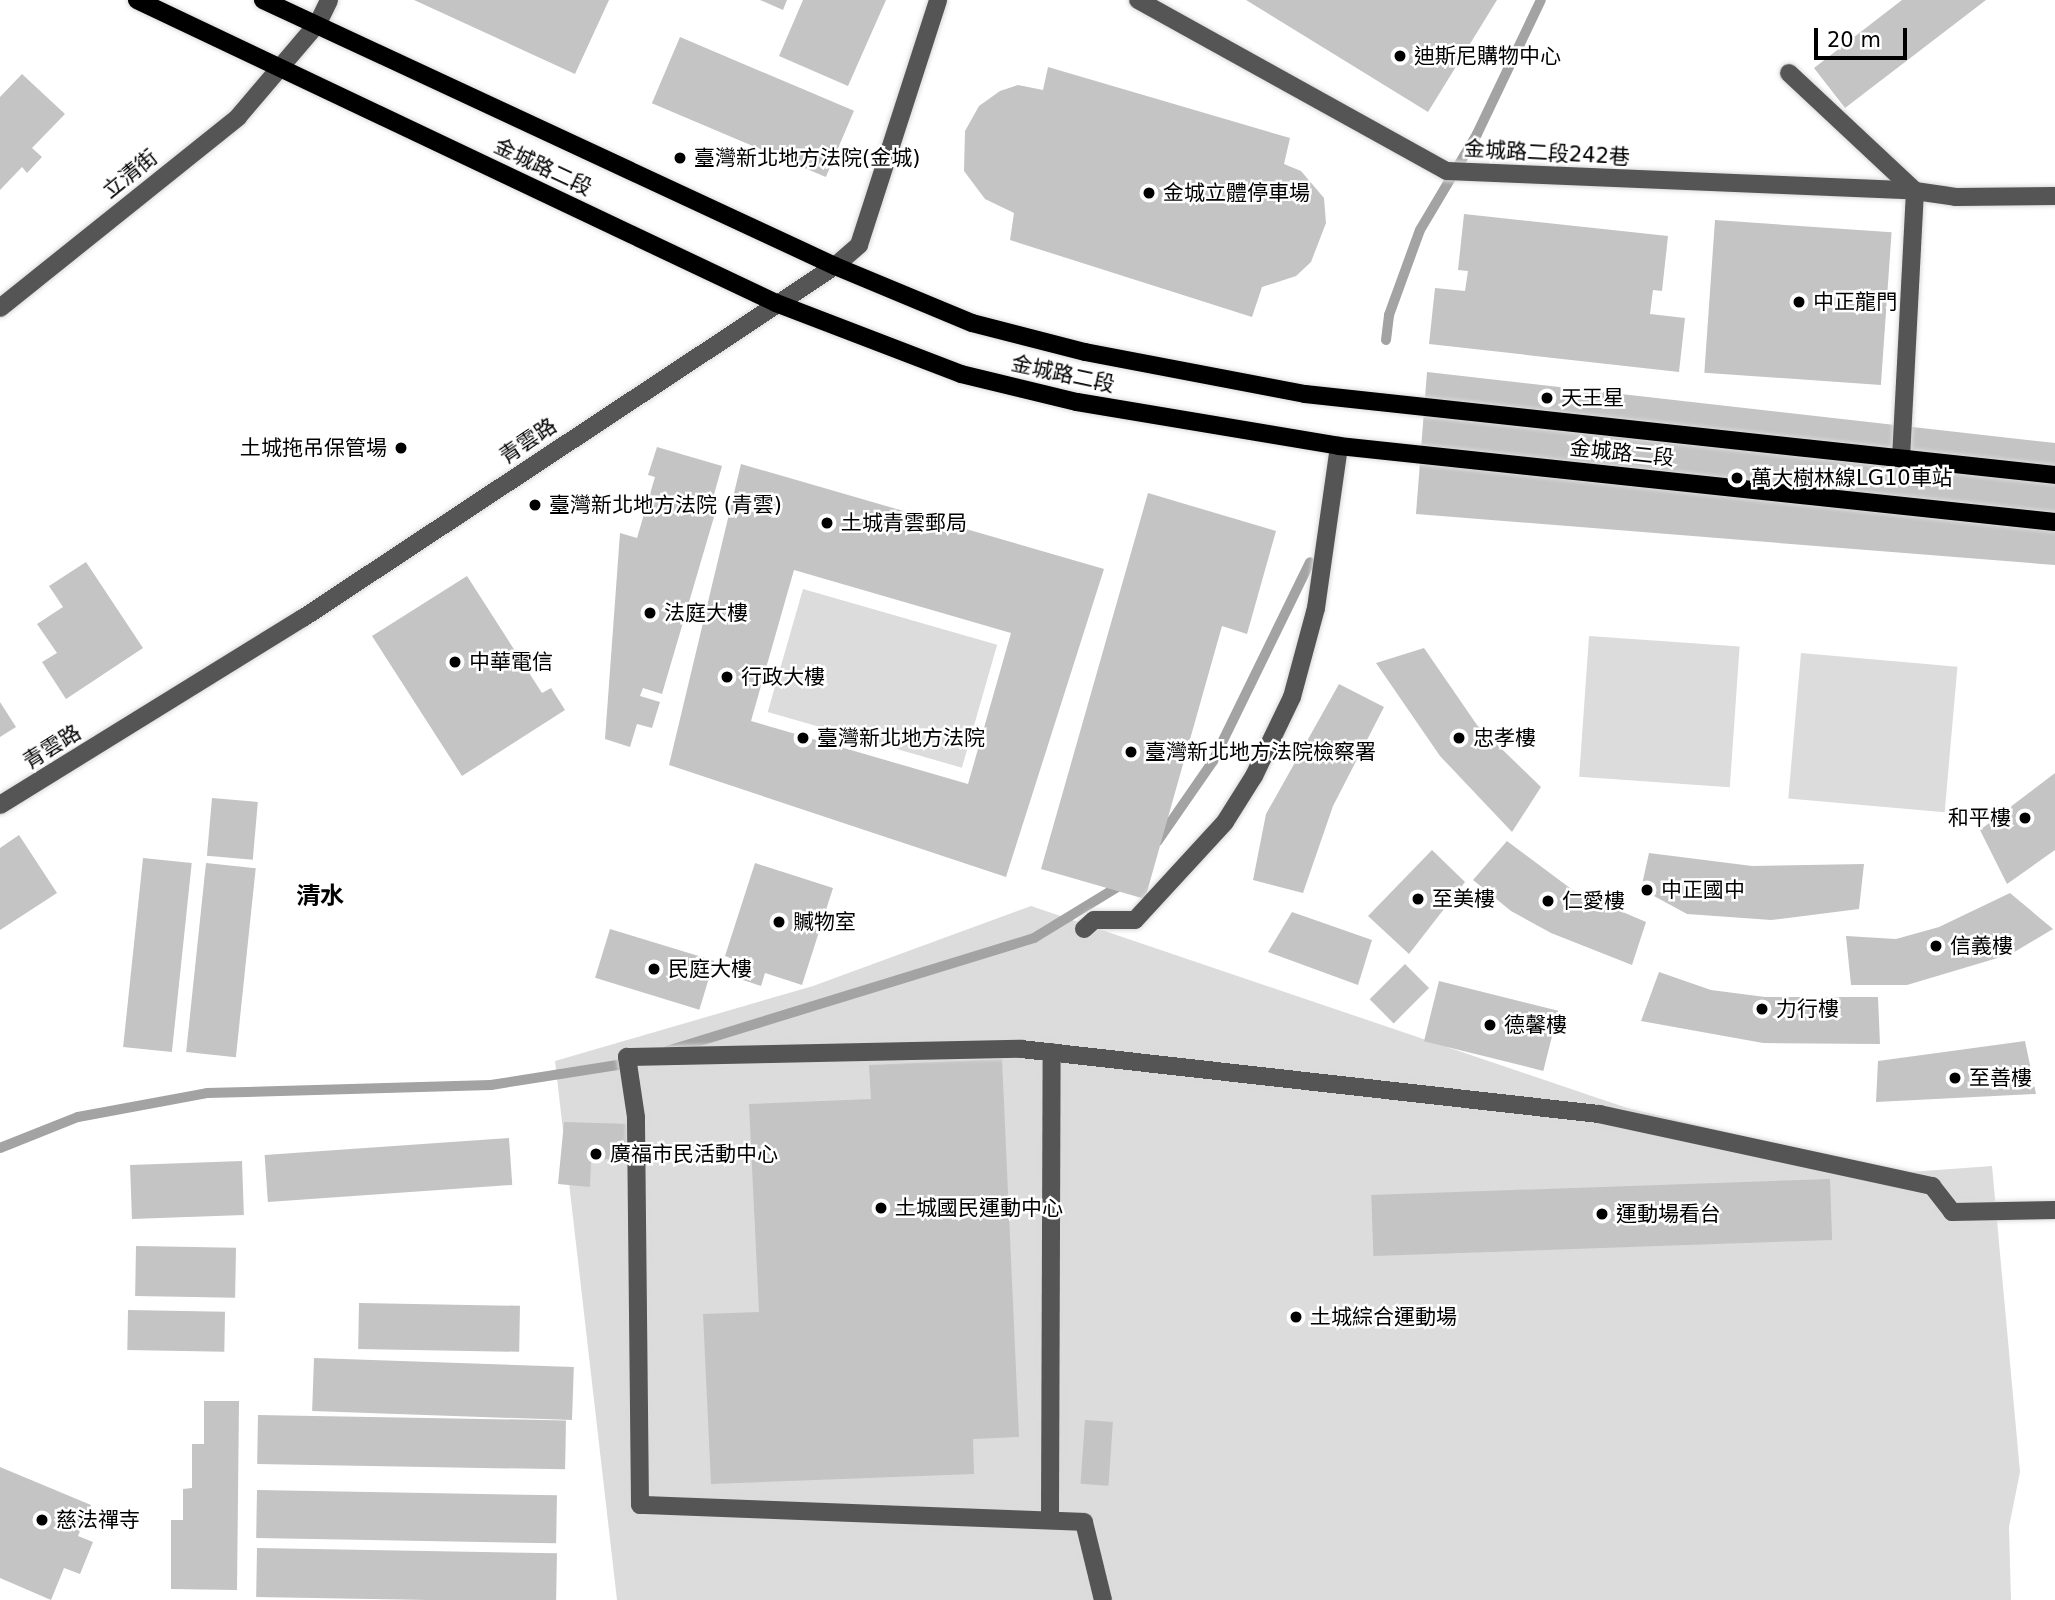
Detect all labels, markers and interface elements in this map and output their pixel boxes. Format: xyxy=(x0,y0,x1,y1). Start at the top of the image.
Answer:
scale bar xyxy=(1817,14,1910,58)
text: 20 m xyxy=(1827,28,1881,52)
place label: 迪斯尼購物中心 xyxy=(1414,43,1561,69)
marker: 迪斯尼購物中心 xyxy=(1392,48,1408,64)
street label: 金城路二段 xyxy=(490,133,596,201)
street label: 金城路二段242巷 xyxy=(1463,136,1631,170)
street label: 立清街 xyxy=(98,144,162,204)
place label: 臺灣新北地方法院(金城) xyxy=(694,145,920,171)
marker: 臺灣新北地方法院(金城) xyxy=(672,150,688,166)
place label: 金城立體停車場 xyxy=(1163,180,1310,206)
marker: 金城立體停車場 xyxy=(1141,185,1157,201)
place label: 中正龍門 xyxy=(1813,289,1897,315)
marker: 中正龍門 xyxy=(1791,294,1807,310)
street label: 金城路二段 xyxy=(1009,351,1117,397)
place label: 天王星 xyxy=(1561,385,1624,411)
marker: 天王星 xyxy=(1539,390,1555,406)
street label: 青雲路 xyxy=(495,413,561,469)
place label: 土城拖吊保管場 xyxy=(240,435,387,461)
street label: 金城路二段 xyxy=(1568,435,1676,471)
marker: 土城拖吊保管場 xyxy=(393,440,409,456)
place label: 萬大樹林線LG10車站 xyxy=(1751,465,1953,491)
marker: 萬大樹林線LG10車站 xyxy=(1729,470,1745,486)
place label: 臺灣新北地方法院 (青雲) xyxy=(549,492,782,518)
marker: 臺灣新北地方法院 (青雲) xyxy=(527,497,543,513)
place label: 土城青雲郵局 xyxy=(841,510,967,536)
marker: 土城青雲郵局 xyxy=(819,515,835,531)
place label: 法庭大樓 xyxy=(664,600,748,626)
marker: 法庭大樓 xyxy=(642,605,658,621)
place label: 中華電信 xyxy=(469,649,553,675)
marker: 中華電信 xyxy=(447,654,463,670)
place label: 行政大樓 xyxy=(741,664,825,690)
marker: 行政大樓 xyxy=(719,669,735,685)
street label: 青雲路 xyxy=(19,720,85,774)
place label: 臺灣新北地方法院 xyxy=(817,725,985,751)
place label: 忠孝樓 xyxy=(1473,725,1536,751)
marker: 臺灣新北地方法院 xyxy=(795,730,811,746)
marker: 忠孝樓 xyxy=(1451,730,1467,746)
place label: 臺灣新北地方法院檢察署 xyxy=(1145,739,1376,765)
marker: 臺灣新北地方法院檢察署 xyxy=(1123,744,1139,760)
place label: 和平樓 xyxy=(1948,805,2011,831)
marker: 和平樓 xyxy=(2017,810,2033,826)
place label: 中正國中 xyxy=(1661,877,1745,903)
marker: 中正國中 xyxy=(1639,882,1655,898)
district label: 清水 xyxy=(296,883,344,911)
place label: 至美樓 xyxy=(1432,886,1495,912)
place label: 仁愛樓 xyxy=(1562,888,1625,914)
marker: 至美樓 xyxy=(1410,891,1426,907)
marker: 仁愛樓 xyxy=(1540,893,1556,909)
place label: 贓物室 xyxy=(793,909,856,935)
marker: 贓物室 xyxy=(771,914,787,930)
place label: 信義樓 xyxy=(1950,933,2013,959)
marker: 信義樓 xyxy=(1928,938,1944,954)
place label: 民庭大樓 xyxy=(668,956,752,982)
marker: 民庭大樓 xyxy=(646,961,662,977)
place label: 力行樓 xyxy=(1776,996,1839,1022)
marker: 力行樓 xyxy=(1754,1001,1770,1017)
place label: 德馨樓 xyxy=(1504,1012,1567,1038)
marker: 德馨樓 xyxy=(1482,1017,1498,1033)
place label: 至善樓 xyxy=(1969,1065,2032,1091)
marker: 至善樓 xyxy=(1947,1070,1963,1086)
place label: 廣福市民活動中心 xyxy=(610,1141,778,1167)
marker: 廣福市民活動中心 xyxy=(588,1146,604,1162)
place label: 土城國民運動中心 xyxy=(895,1195,1063,1221)
marker: 土城國民運動中心 xyxy=(873,1200,889,1216)
place label: 運動場看台 xyxy=(1616,1201,1721,1227)
marker: 運動場看台 xyxy=(1594,1206,1610,1222)
place label: 土城綜合運動場 xyxy=(1310,1304,1457,1330)
marker: 土城綜合運動場 xyxy=(1288,1309,1304,1325)
place label: 慈法禪寺 xyxy=(56,1507,140,1533)
marker: 慈法禪寺 xyxy=(34,1512,50,1528)

